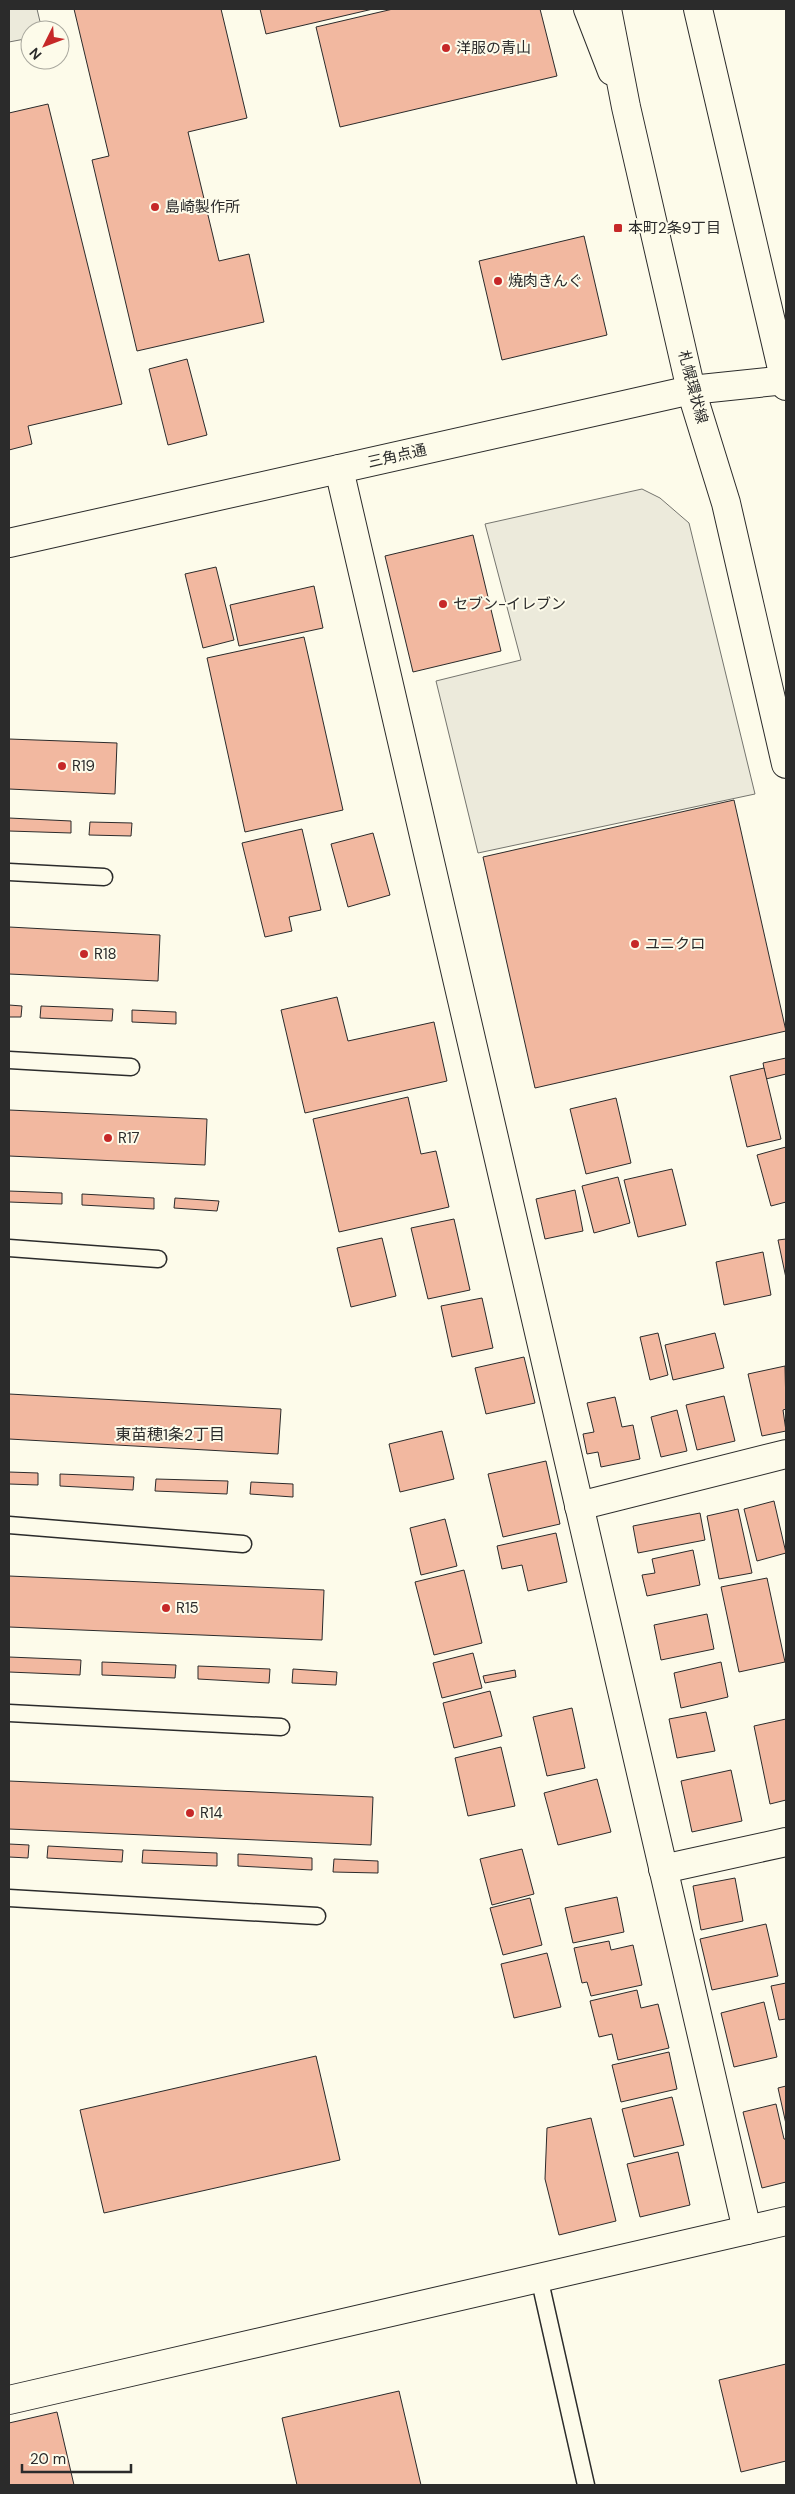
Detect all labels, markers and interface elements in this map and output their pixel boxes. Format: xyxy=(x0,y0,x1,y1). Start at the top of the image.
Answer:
north arrow xyxy=(20,20,70,70)
place label: 洋服の青山 xyxy=(456,38,531,58)
marker: 洋服の青山 xyxy=(440,42,452,54)
text: N xyxy=(25,44,45,64)
place label: 島崎製作所 xyxy=(165,197,240,217)
marker: 島崎製作所 xyxy=(149,201,161,213)
place label: 本町2条9丁目 xyxy=(628,218,721,238)
marker: 本町2条9丁目 xyxy=(612,222,624,234)
place label: 焼肉きんぐ xyxy=(508,271,583,291)
marker: 焼肉きんぐ xyxy=(492,275,504,287)
street label: 札幌環状線 xyxy=(674,348,712,426)
street label: 三角点通 xyxy=(366,440,428,472)
place label: セブン-イレブン xyxy=(453,594,566,614)
marker: セブン-イレブン xyxy=(437,598,449,610)
place label: R19 xyxy=(72,756,95,776)
marker: R19 xyxy=(56,760,68,772)
place label: ユニクロ xyxy=(645,934,705,954)
marker: ユニクロ xyxy=(629,938,641,950)
place label: R18 xyxy=(94,944,117,964)
marker: R18 xyxy=(78,948,90,960)
place label: R17 xyxy=(118,1128,140,1148)
marker: R17 xyxy=(102,1132,114,1144)
district label: 東苗穂1条2丁目 xyxy=(115,1424,225,1445)
place label: R15 xyxy=(176,1598,199,1618)
marker: R15 xyxy=(160,1602,172,1614)
place label: R14 xyxy=(200,1803,223,1823)
marker: R14 xyxy=(184,1807,196,1819)
scale bar xyxy=(22,2442,131,2474)
text: 20 m xyxy=(30,2449,66,2469)

